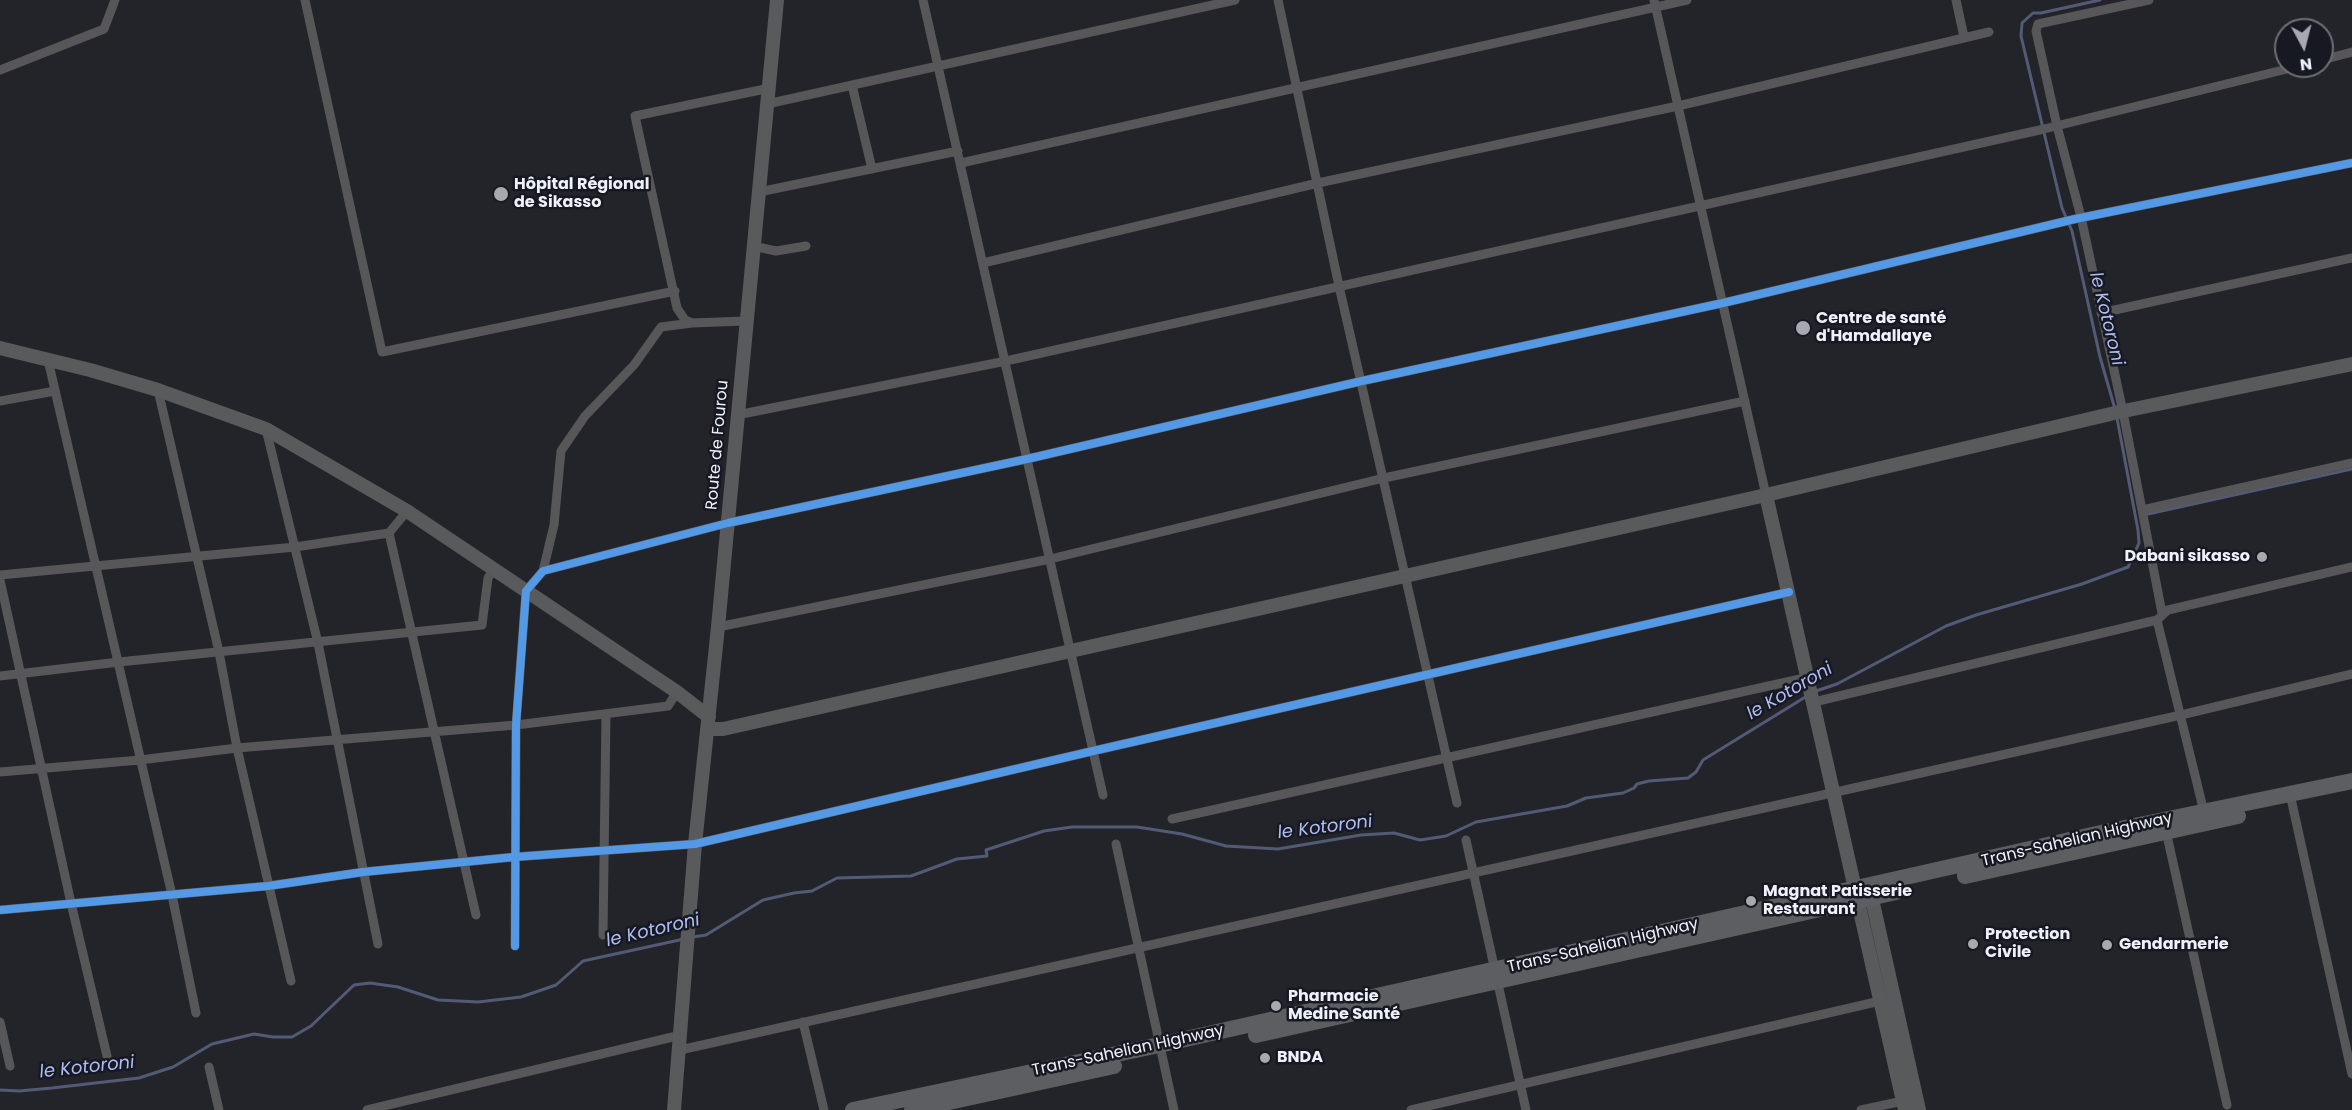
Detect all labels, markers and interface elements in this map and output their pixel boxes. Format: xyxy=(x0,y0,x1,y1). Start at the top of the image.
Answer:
north arrow xyxy=(2274,18,2334,78)
text: N xyxy=(2299,52,2313,77)
place label: Hôpital Régional de Sikasso xyxy=(514,175,649,213)
marker: Hôpital Régional de Sikasso xyxy=(492,185,510,203)
water label: le Kotoroni xyxy=(2084,270,2128,368)
place label: Centre de santé d'Hamdallaye xyxy=(1816,309,1946,347)
marker: Centre de santé d'Hamdallaye xyxy=(1794,319,1812,337)
street label: Route de Fourou xyxy=(703,379,733,511)
place label: Dabani sikasso xyxy=(2124,547,2250,567)
marker: Dabani sikasso xyxy=(2255,550,2269,564)
water label: le Kotoroni xyxy=(1743,659,1837,725)
street label: Trans-Sahelian Highway xyxy=(1980,809,2174,871)
water label: le Kotoroni xyxy=(1276,811,1374,845)
place label: Magnat Patisserie Restaurant xyxy=(1763,882,1912,920)
marker: Magnat Patisserie Restaurant xyxy=(1744,894,1758,908)
water label: le Kotoroni xyxy=(604,910,702,952)
street label: Trans-Sahelian Highway xyxy=(1506,915,1700,977)
place label: Protection Civile xyxy=(1985,925,2070,963)
place label: Gendarmerie xyxy=(2119,935,2229,955)
marker: Protection Civile xyxy=(1966,937,1980,951)
marker: Gendarmerie xyxy=(2100,938,2114,952)
place label: Pharmacie Medine Santé xyxy=(1288,987,1400,1025)
marker: Pharmacie Medine Santé xyxy=(1269,999,1283,1013)
street label: Trans-Sahelian Highway xyxy=(1030,1021,1226,1081)
place label: BNDA xyxy=(1277,1048,1323,1068)
marker: BNDA xyxy=(1258,1051,1272,1065)
water label: le Kotoroni xyxy=(38,1052,136,1084)

